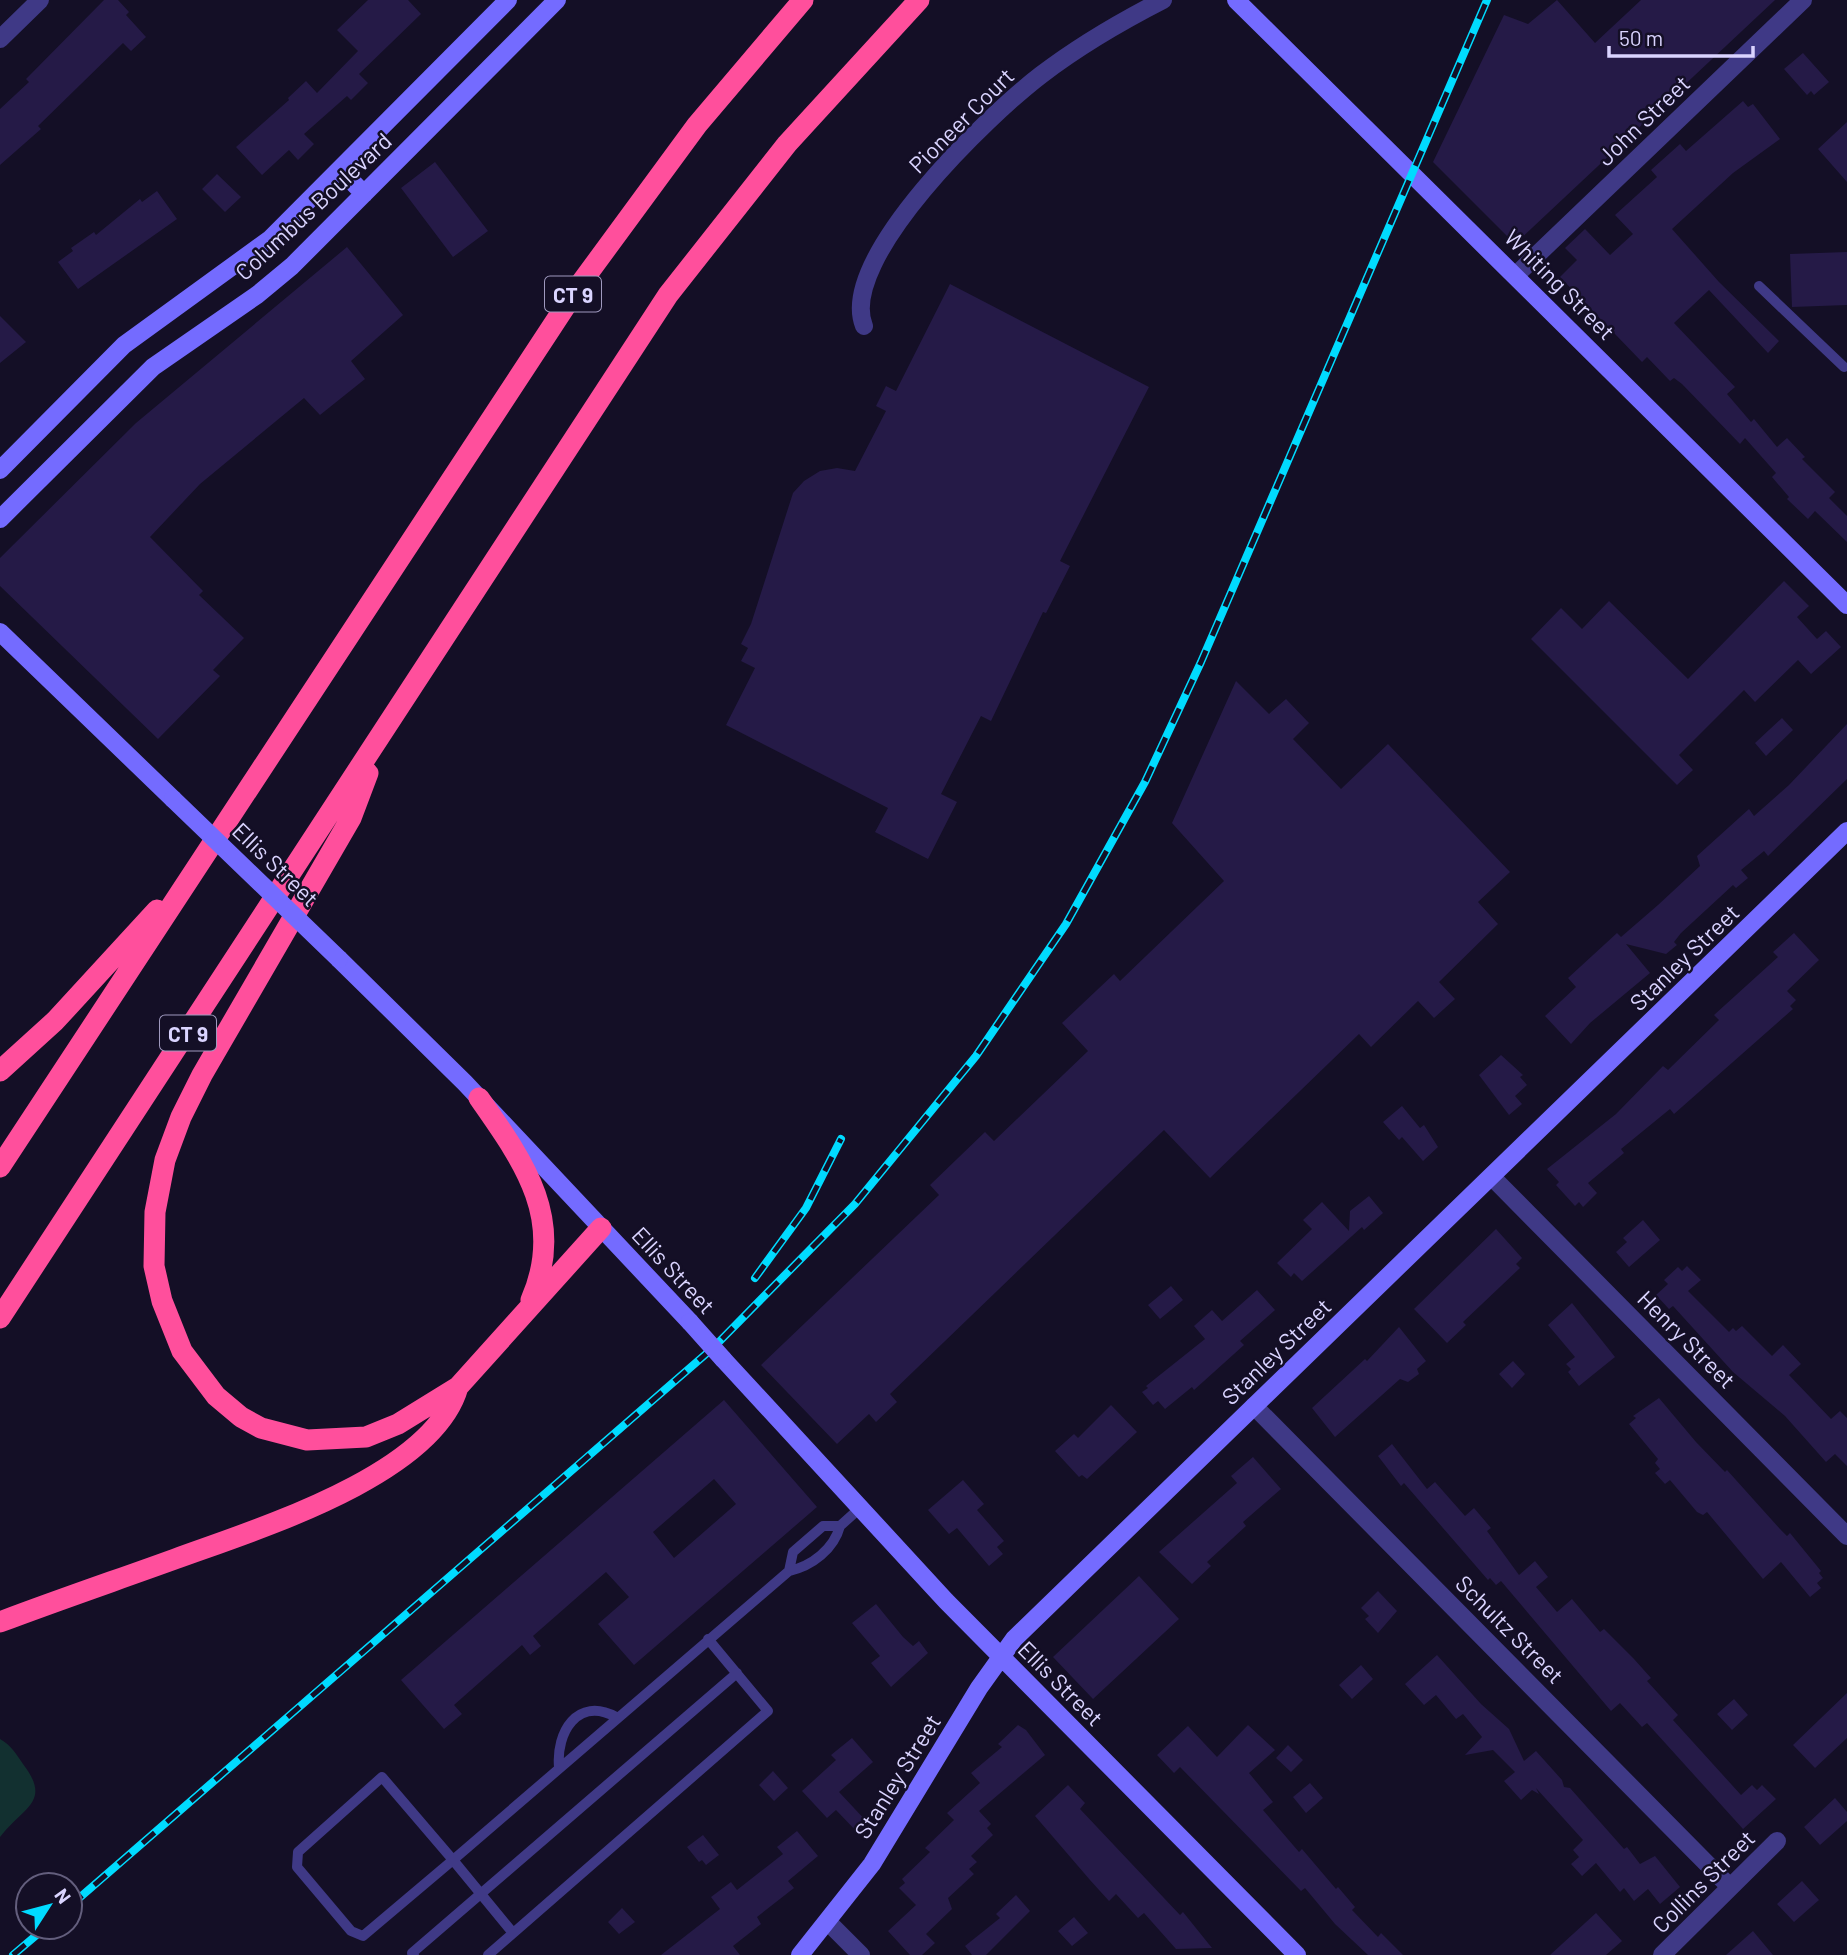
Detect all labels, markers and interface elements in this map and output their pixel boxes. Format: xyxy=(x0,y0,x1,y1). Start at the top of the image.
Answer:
scale bar xyxy=(1609,14,1752,58)
text: 50 m xyxy=(1619,25,1663,50)
street label: Pioneer Court xyxy=(902,61,1020,179)
street label: John Street xyxy=(1591,69,1695,171)
street label: Columbus Boulevard xyxy=(229,126,397,286)
street label: Whiting Street xyxy=(1499,223,1621,345)
road number: CT 9 xyxy=(545,276,601,312)
street label: Ellis Street xyxy=(227,816,325,912)
street label: Stanley Street xyxy=(1623,898,1745,1016)
road number: CT 9 xyxy=(160,1016,216,1050)
street label: Ellis Street xyxy=(627,1221,721,1319)
street label: Henry Street xyxy=(1632,1284,1742,1394)
street label: Stanley Street xyxy=(1215,1292,1337,1410)
street label: Schultz Street xyxy=(1450,1569,1570,1689)
street label: Ellis Street xyxy=(1013,1635,1109,1731)
street label: Stanley Street xyxy=(848,1709,946,1843)
street label: Collins Street xyxy=(1646,1824,1760,1938)
north arrow xyxy=(14,1871,84,1941)
text: N xyxy=(50,1884,76,1908)

